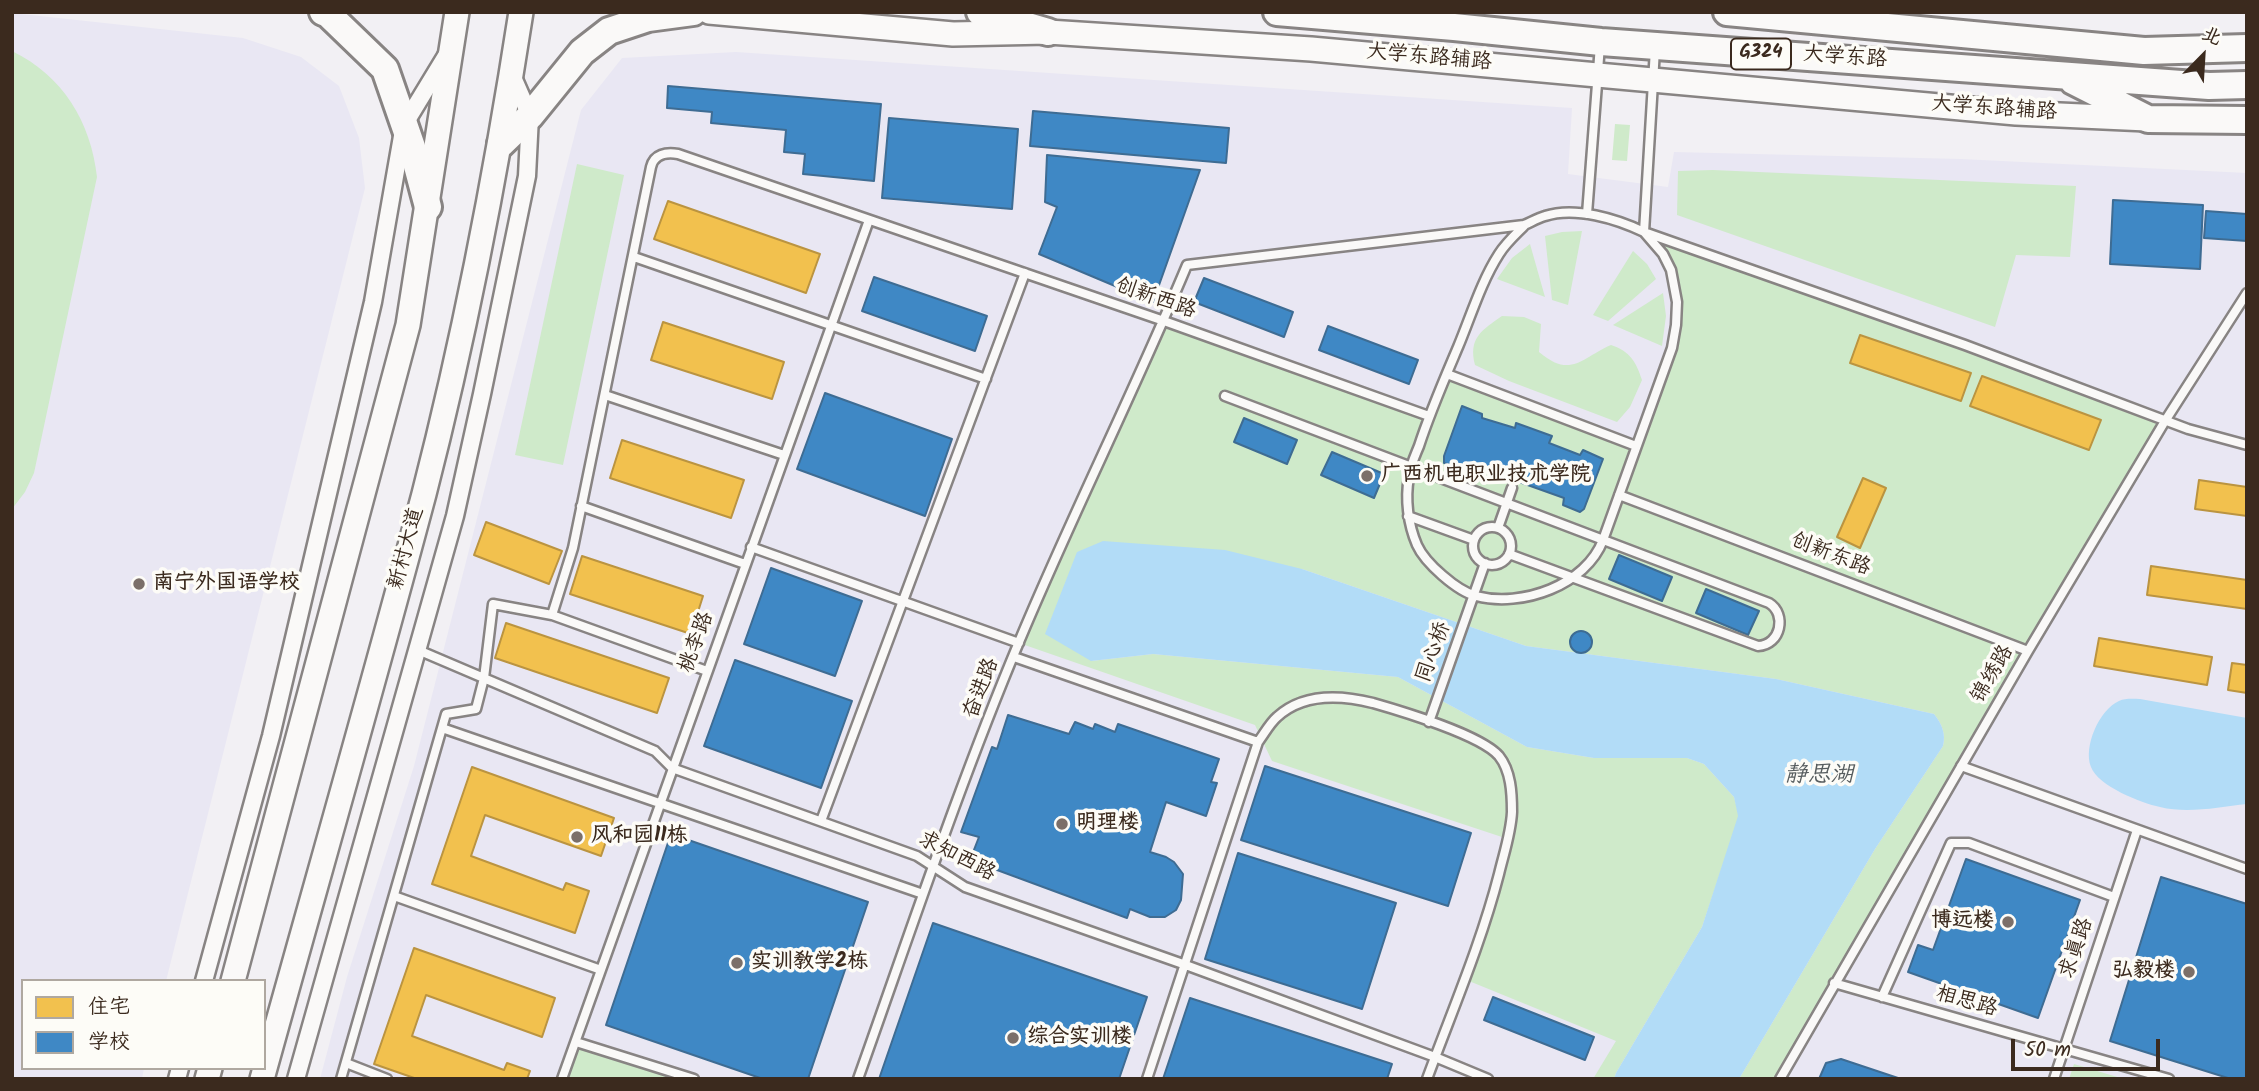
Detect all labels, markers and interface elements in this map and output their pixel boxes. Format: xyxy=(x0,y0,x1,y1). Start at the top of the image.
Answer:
text: 北 xyxy=(2197,19,2226,54)
north arrow xyxy=(2168,21,2238,91)
road number: G324 xyxy=(1731,38,1791,70)
street label: 大学东路辅路 xyxy=(1365,41,1493,77)
street label: 大学东路 xyxy=(1802,44,1888,74)
street label: 大学东路辅路 xyxy=(1930,93,2058,127)
street label: 创新西路 xyxy=(1111,274,1199,326)
place label: 广西机电职业技术学院 xyxy=(1381,463,1591,489)
marker: 广西机电职业技术学院 xyxy=(1359,468,1375,484)
street label: 新村大道 xyxy=(385,505,431,593)
street label: 创新东路 xyxy=(1786,529,1874,583)
place label: 南宁外国语学校 xyxy=(153,571,300,597)
marker: 南宁外国语学校 xyxy=(131,576,147,592)
street label: 桃李路 xyxy=(675,609,721,677)
street label: 同心桥 xyxy=(1412,619,1458,687)
street label: 锦绣路 xyxy=(1967,641,2021,709)
street label: 奋进路 xyxy=(960,655,1006,723)
water label: 静思湖 xyxy=(1785,763,1853,791)
place label: 明理楼 xyxy=(1076,811,1139,837)
marker: 明理楼 xyxy=(1054,816,1070,832)
place label: 风和园11栋 xyxy=(591,824,688,850)
street label: 求知西路 xyxy=(913,828,999,888)
marker: 风和园11栋 xyxy=(569,829,585,845)
place label: 博远楼 xyxy=(1931,909,1994,935)
marker: 博远楼 xyxy=(2000,914,2016,930)
street label: 求真路 xyxy=(2056,915,2100,983)
place label: 实训教学2栋 xyxy=(751,950,868,976)
marker: 实训教学2栋 xyxy=(729,955,745,971)
place label: 弘毅楼 xyxy=(2112,959,2175,985)
marker: 弘毅楼 xyxy=(2181,964,2197,980)
legend xyxy=(21,979,266,1070)
street label: 相思路 xyxy=(1932,982,2000,1024)
text: 住宅 xyxy=(88,991,130,1024)
scale bar xyxy=(2014,1024,2163,1068)
place label: 综合实训楼 xyxy=(1027,1025,1132,1051)
text: 学校 xyxy=(88,1026,130,1059)
marker: 综合实训楼 xyxy=(1005,1030,1021,1046)
text: 50 m xyxy=(2024,1034,2071,1067)

